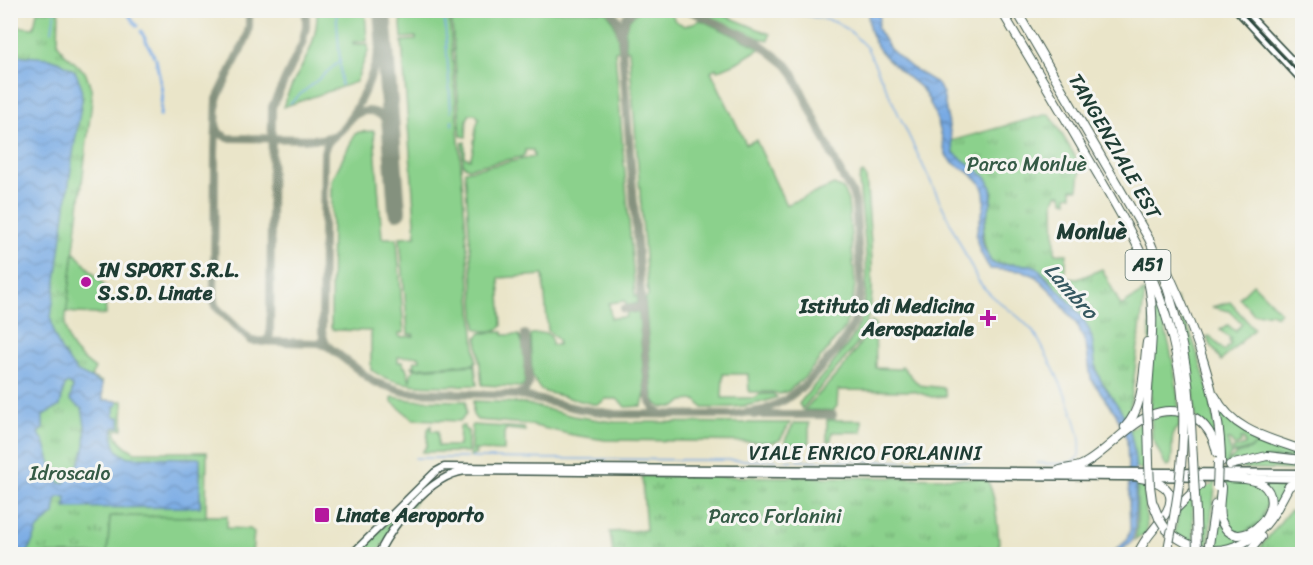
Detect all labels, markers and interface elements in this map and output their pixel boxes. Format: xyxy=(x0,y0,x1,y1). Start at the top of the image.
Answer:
street label: TANGENZIALE EST xyxy=(1058,66,1171,227)
park label: Parco Monluè xyxy=(967,147,1087,182)
district label: Monluè xyxy=(1056,212,1128,251)
road number: A51 xyxy=(1126,250,1170,280)
place label: IN SPORT S.R.L. S.S.D. Linate xyxy=(97,253,240,311)
water label: Lambro xyxy=(1035,253,1108,330)
marker: IN SPORT S.R.L. S.S.D. Linate xyxy=(79,275,93,289)
place label: Istituto di Medicina Aerospaziale xyxy=(799,289,975,347)
marker: Istituto di Medicina Aerospaziale xyxy=(979,309,997,327)
street label: VIALE ENRICO FORLANINI xyxy=(749,436,982,471)
park label: Idroscalo xyxy=(29,456,110,491)
place label: Linate Aeroporto xyxy=(336,498,485,533)
park label: Parco Forlanini xyxy=(708,499,842,534)
marker: Linate Aeroporto xyxy=(313,506,331,524)

